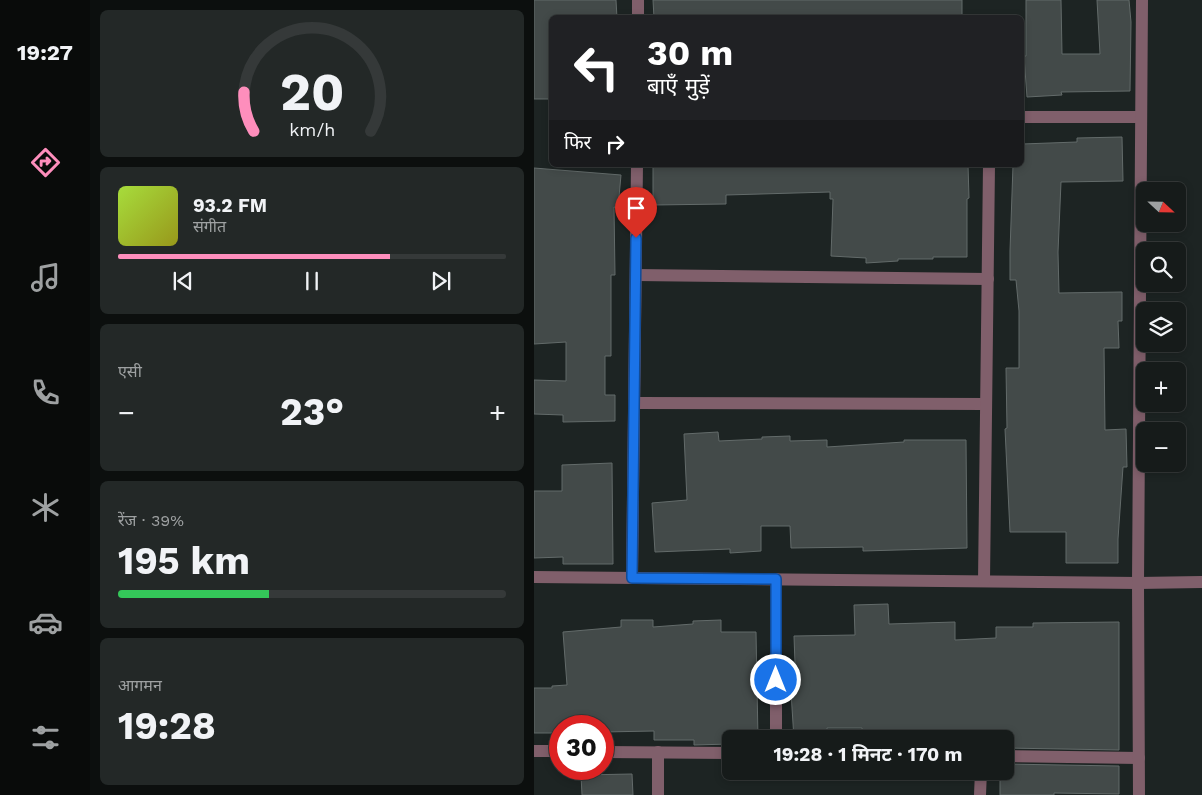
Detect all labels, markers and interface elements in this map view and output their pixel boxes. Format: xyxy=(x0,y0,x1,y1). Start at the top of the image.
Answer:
text: 30 m xyxy=(647,32,733,74)
icon: left xyxy=(564,35,629,100)
text: 19:27 xyxy=(17,40,73,65)
text: 20 xyxy=(280,62,344,123)
text: बाएँ मुड़ें xyxy=(647,74,710,99)
text: km/h xyxy=(289,119,335,140)
icon: right xyxy=(601,130,629,158)
text: फिर xyxy=(564,131,591,154)
icon: directions xyxy=(28,145,63,180)
north arrow xyxy=(1136,182,1186,232)
map controls xyxy=(1136,182,1186,472)
pin xyxy=(615,187,657,238)
text: 93.2 FM xyxy=(193,194,267,217)
icon: arrive xyxy=(622,194,650,222)
text: संगीत xyxy=(193,217,226,236)
button: search xyxy=(1136,242,1186,292)
icon: music xyxy=(28,260,63,295)
icon: previous xyxy=(169,267,197,295)
icon: pause xyxy=(298,267,326,295)
icon: next xyxy=(427,267,455,295)
button: layers xyxy=(1136,302,1186,352)
text: एसी xyxy=(118,362,142,381)
button: + xyxy=(1136,362,1186,412)
icon: phone xyxy=(28,375,63,410)
text: 23° xyxy=(280,390,344,434)
text: − xyxy=(118,396,135,429)
text: + xyxy=(489,396,506,429)
button: − xyxy=(1136,422,1186,472)
icon: climate xyxy=(28,490,63,525)
text: रेंज · 39% xyxy=(118,511,184,530)
text: 195 km xyxy=(118,539,250,583)
icon: car xyxy=(28,605,63,640)
position arrow xyxy=(749,653,801,705)
text: आगमन xyxy=(118,676,162,695)
text: 19:28 xyxy=(118,704,216,748)
speed limit sign: 30 xyxy=(549,715,614,780)
icon: filters xyxy=(28,720,63,755)
text: 19:28 · 1 मिनट · 170 m xyxy=(773,743,963,766)

